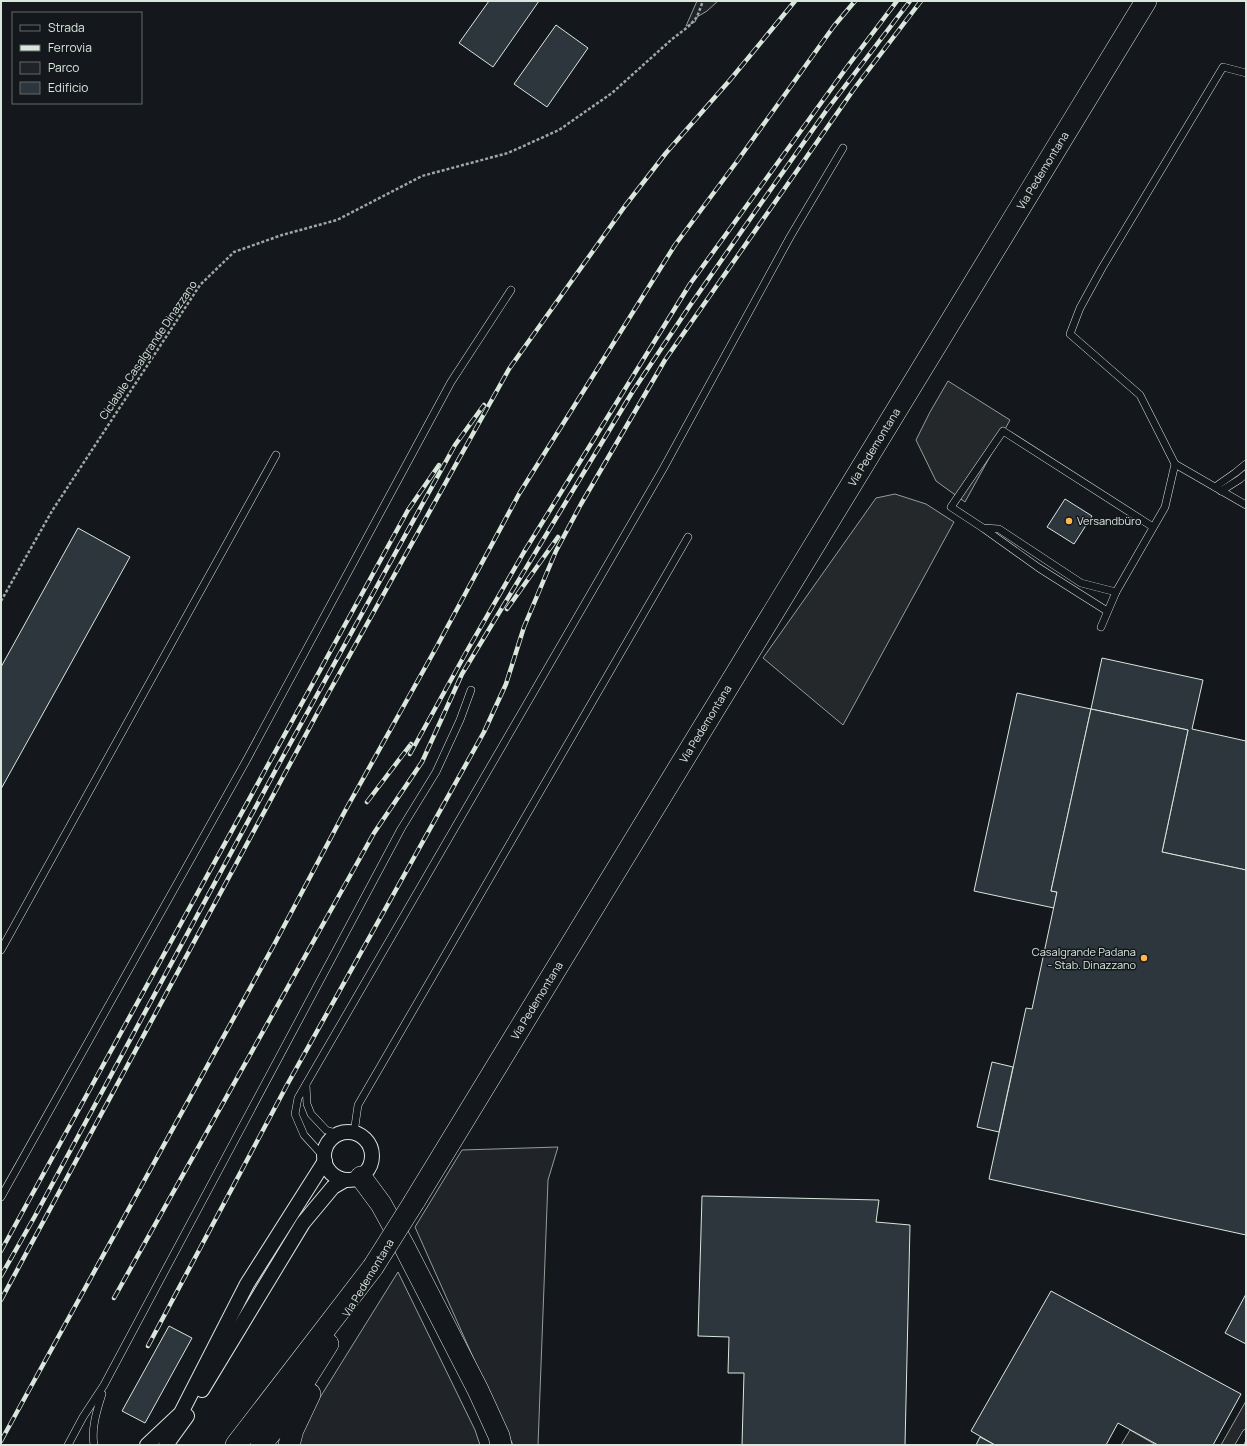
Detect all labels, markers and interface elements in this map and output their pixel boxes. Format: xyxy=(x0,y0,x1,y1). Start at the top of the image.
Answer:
legend xyxy=(12,12,142,104)
text: Strada xyxy=(48,19,85,36)
text: Ferrovia xyxy=(48,39,92,56)
text: Parco xyxy=(48,59,79,76)
text: Edificio xyxy=(48,79,88,96)
street label: Via Pedemontana xyxy=(1013,128,1072,212)
street label: Ciclabile Casalgrande Dinazzano xyxy=(95,277,200,422)
street label: Via Pedemontana xyxy=(844,405,903,489)
place label: Versandbüro xyxy=(1077,513,1142,528)
marker: Versandbüro xyxy=(1064,516,1074,526)
street label: Via Pedemontana xyxy=(676,682,735,765)
place label: Casalgrande Padana - Stab. Dinazzano xyxy=(1032,944,1136,972)
marker: Casalgrande Padana - Stab. Dinazzano xyxy=(1139,953,1149,963)
street label: Via Pedemontana xyxy=(507,958,566,1042)
street label: Via Pedemontana xyxy=(338,1236,397,1320)

